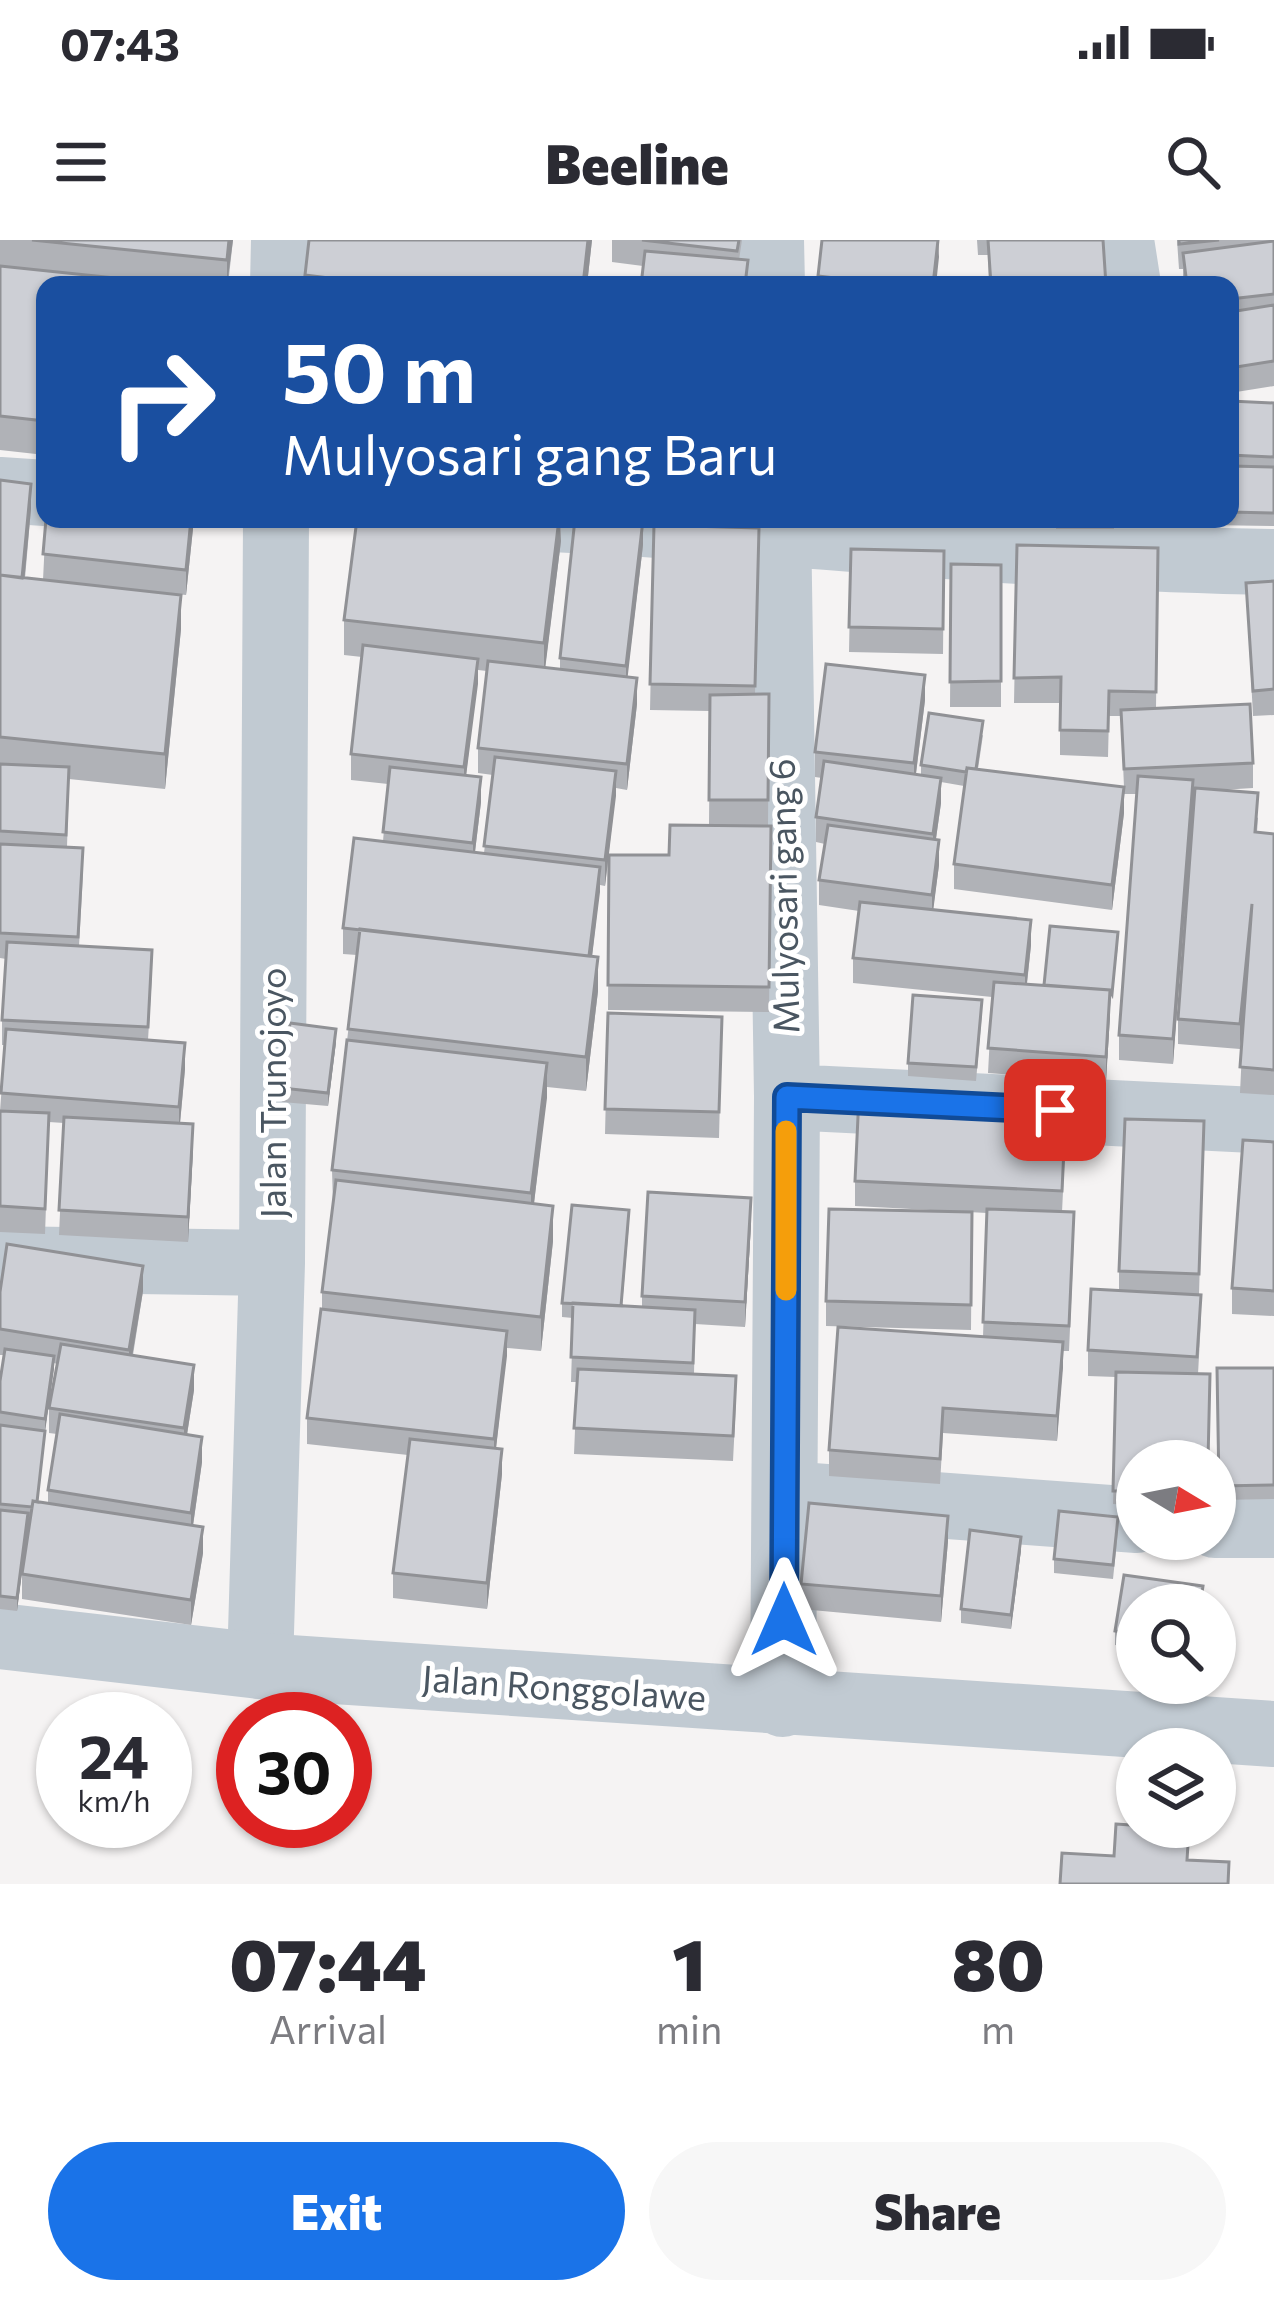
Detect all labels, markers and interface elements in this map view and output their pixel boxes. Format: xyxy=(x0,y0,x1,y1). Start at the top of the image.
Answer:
text: 07:43 xyxy=(60,15,180,70)
icon: menu xyxy=(48,129,114,195)
text: Beeline xyxy=(545,129,729,195)
icon: search xyxy=(1160,129,1226,195)
text: 50 m xyxy=(282,318,476,420)
icon: right xyxy=(84,324,240,480)
text: Mulyosari gang Baru xyxy=(282,420,777,486)
street label: Mulyosari gang 6 xyxy=(758,758,806,1034)
street label: Jalan Trunojoyo xyxy=(249,967,293,1219)
pin xyxy=(1004,1059,1106,1161)
icon: arrive xyxy=(1022,1077,1088,1143)
north arrow xyxy=(1116,1440,1236,1560)
map controls xyxy=(1116,1440,1236,1848)
position arrow xyxy=(721,1557,847,1683)
button: search xyxy=(1116,1584,1236,1704)
street label: Jalan Ronggolawe xyxy=(421,1654,708,1718)
speed limit sign: 30 xyxy=(216,1692,372,1848)
text: 24 xyxy=(79,1718,149,1791)
button: layers xyxy=(1116,1728,1236,1848)
text: km/h xyxy=(78,1781,150,1818)
text: 07:44 xyxy=(229,1918,427,2006)
text: 1 xyxy=(672,1918,706,2006)
text: 80 xyxy=(951,1918,1045,2006)
text: Arrival xyxy=(269,2004,387,2052)
text: min xyxy=(656,2004,722,2052)
text: m xyxy=(981,2004,1015,2052)
button: Exit xyxy=(48,2142,625,2280)
button: Share xyxy=(649,2142,1226,2280)

